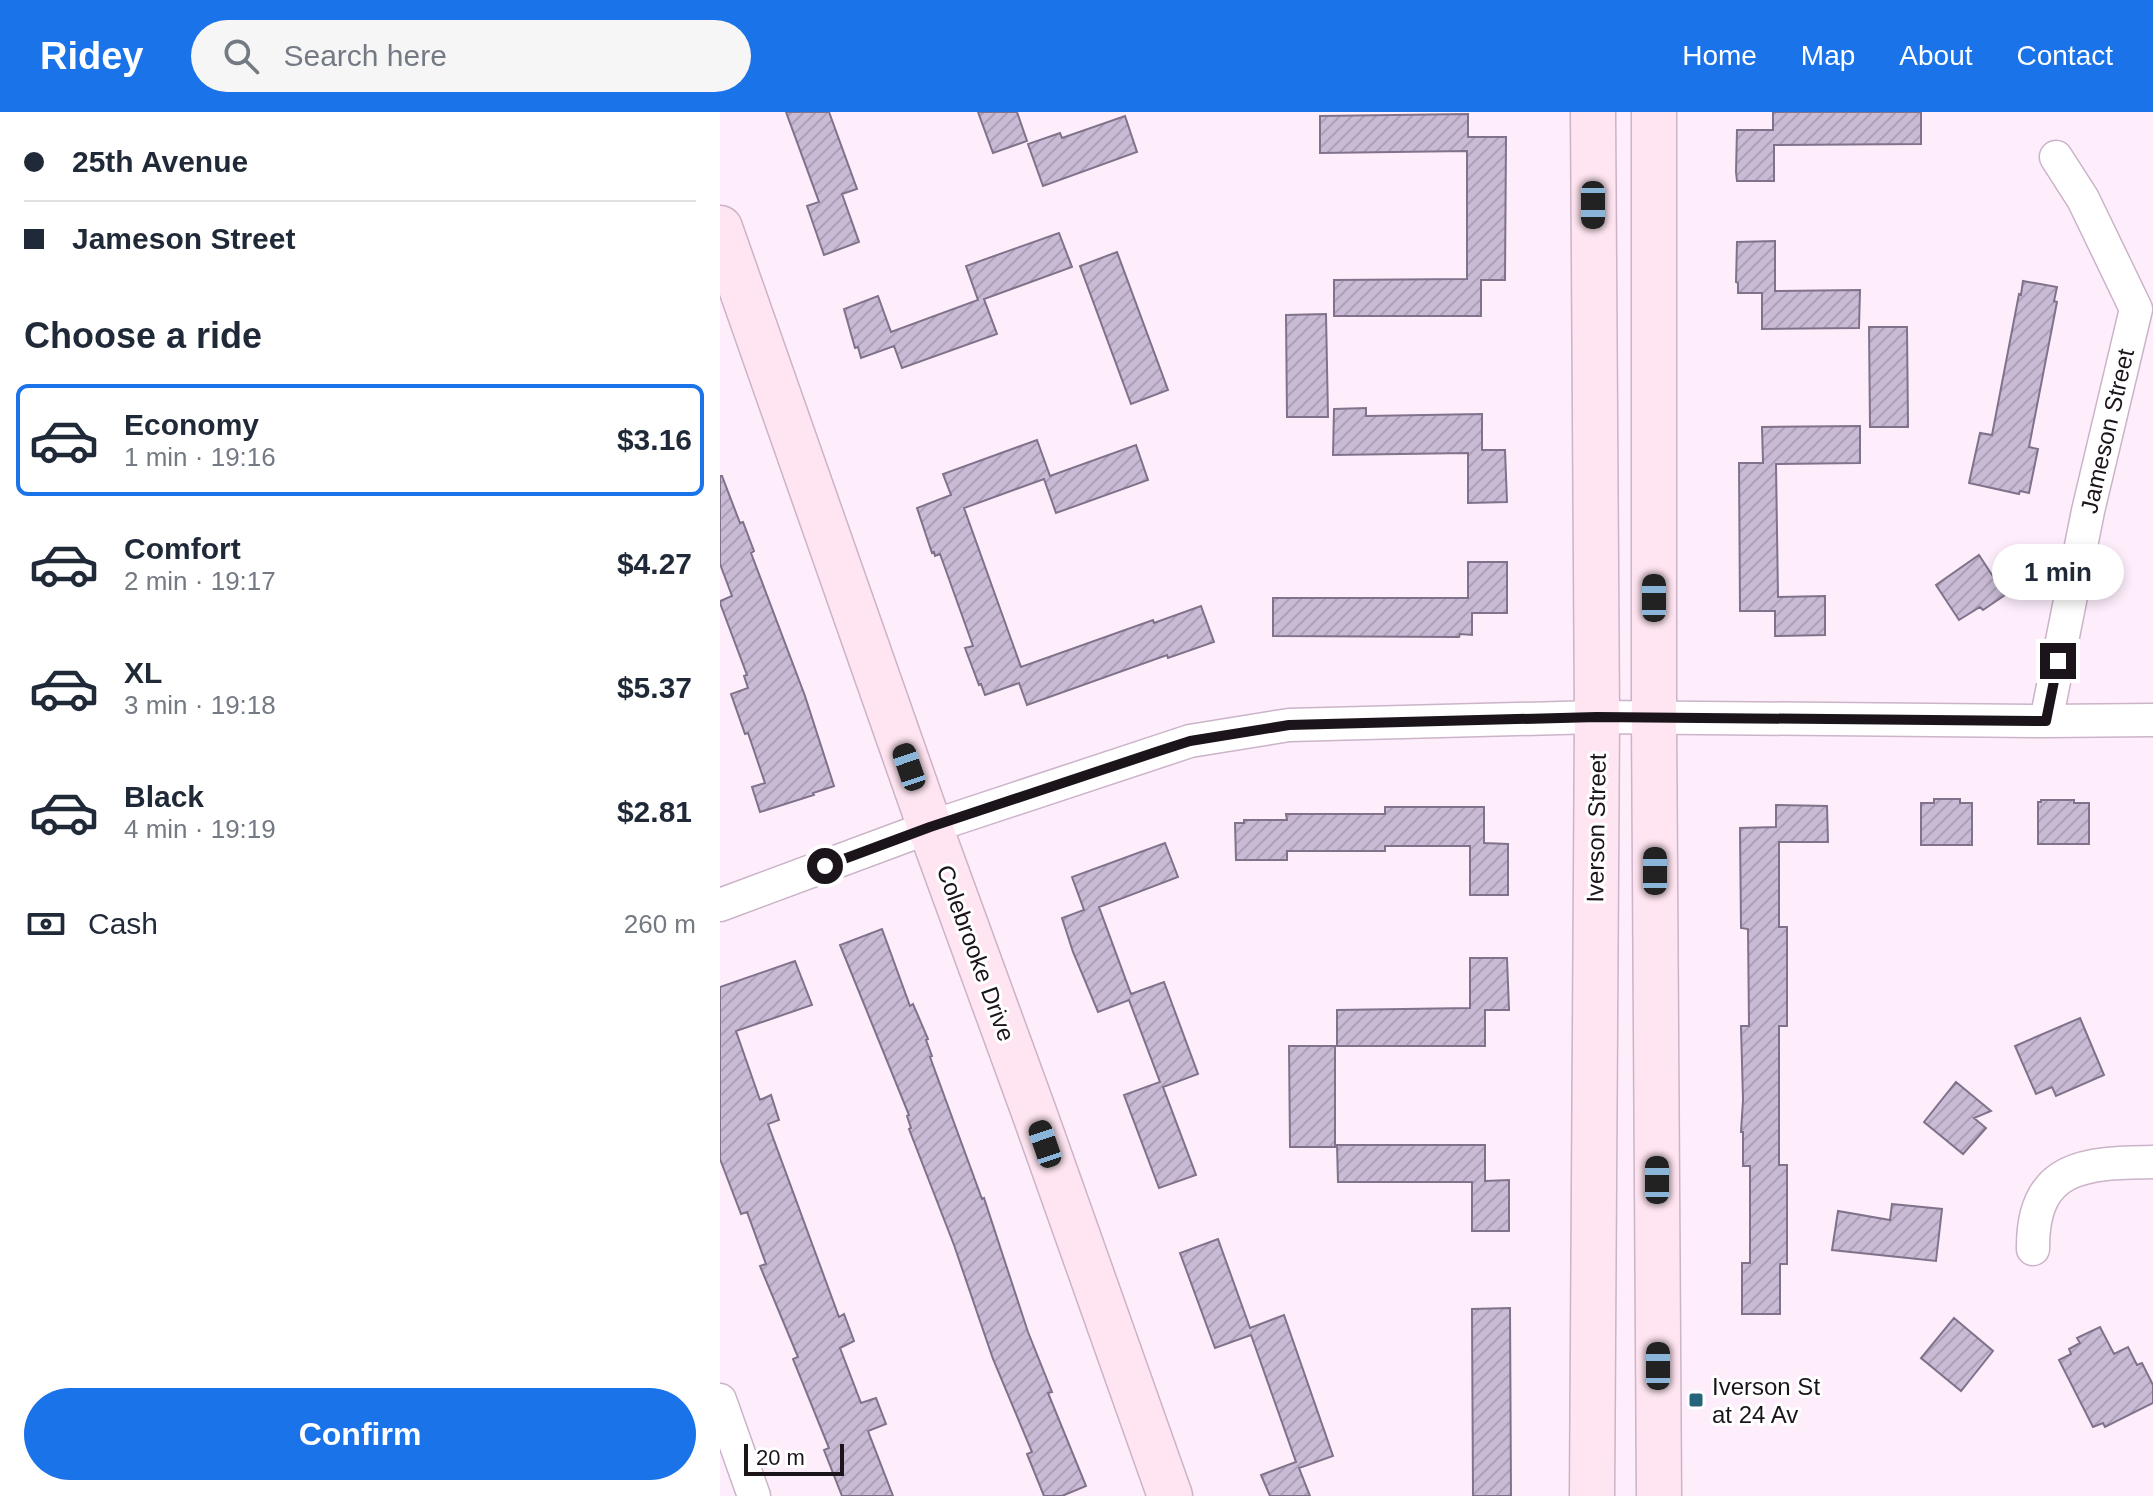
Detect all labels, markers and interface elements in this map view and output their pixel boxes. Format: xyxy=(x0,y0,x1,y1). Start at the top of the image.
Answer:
search box xyxy=(191,20,751,92)
icon: search xyxy=(219,34,263,78)
text: Ridey xyxy=(40,35,143,77)
text: Search here xyxy=(283,39,447,72)
text: Home xyxy=(1682,40,1757,71)
text: Map xyxy=(1801,40,1855,71)
text: About xyxy=(1899,40,1973,71)
text: Contact xyxy=(2017,40,2113,71)
text: 25th Avenue xyxy=(72,145,248,178)
car xyxy=(1581,181,1605,229)
text: Jameson Street xyxy=(72,222,295,255)
text: Choose a ride xyxy=(24,315,262,356)
street label: Jameson Street xyxy=(2075,346,2139,516)
icon: car xyxy=(28,404,100,476)
text: Economy xyxy=(124,408,259,441)
text: $3.16 xyxy=(617,423,692,456)
text: 1 min · 19:16 xyxy=(124,442,276,472)
icon: car xyxy=(28,528,100,600)
text: Comfort xyxy=(124,532,241,565)
callout: 1 min xyxy=(1992,545,2124,601)
text: $4.27 xyxy=(617,547,692,580)
text: 1 min xyxy=(2024,557,2092,587)
text: 2 min · 19:17 xyxy=(124,566,276,596)
car xyxy=(1642,574,1666,622)
route end xyxy=(2040,643,2076,679)
icon: car xyxy=(28,652,100,724)
text: XL xyxy=(124,656,162,689)
text: $5.37 xyxy=(617,671,692,704)
text: 3 min · 19:18 xyxy=(124,690,276,720)
car xyxy=(890,740,928,794)
street label: Iverson Street xyxy=(1581,753,1611,903)
icon: car xyxy=(28,776,100,848)
text: Black xyxy=(124,780,204,813)
text: $2.81 xyxy=(617,795,692,828)
text: 4 min · 19:19 xyxy=(124,814,276,844)
car xyxy=(1643,847,1667,895)
route start xyxy=(807,848,843,884)
street label: Colebrooke Drive xyxy=(932,861,1020,1045)
icon: cash xyxy=(24,902,68,946)
text: Cash xyxy=(88,907,158,940)
text: 260 m xyxy=(624,909,696,939)
car xyxy=(1026,1117,1064,1171)
car xyxy=(1645,1156,1669,1204)
car xyxy=(1646,1342,1670,1390)
place label: Iverson St at 24 Av xyxy=(1712,1373,1820,1428)
button: Confirm xyxy=(24,1388,696,1480)
marker: Iverson St at 24 Av xyxy=(1687,1391,1705,1409)
scale bar xyxy=(744,1440,844,1476)
text: 20 m xyxy=(756,1445,805,1470)

